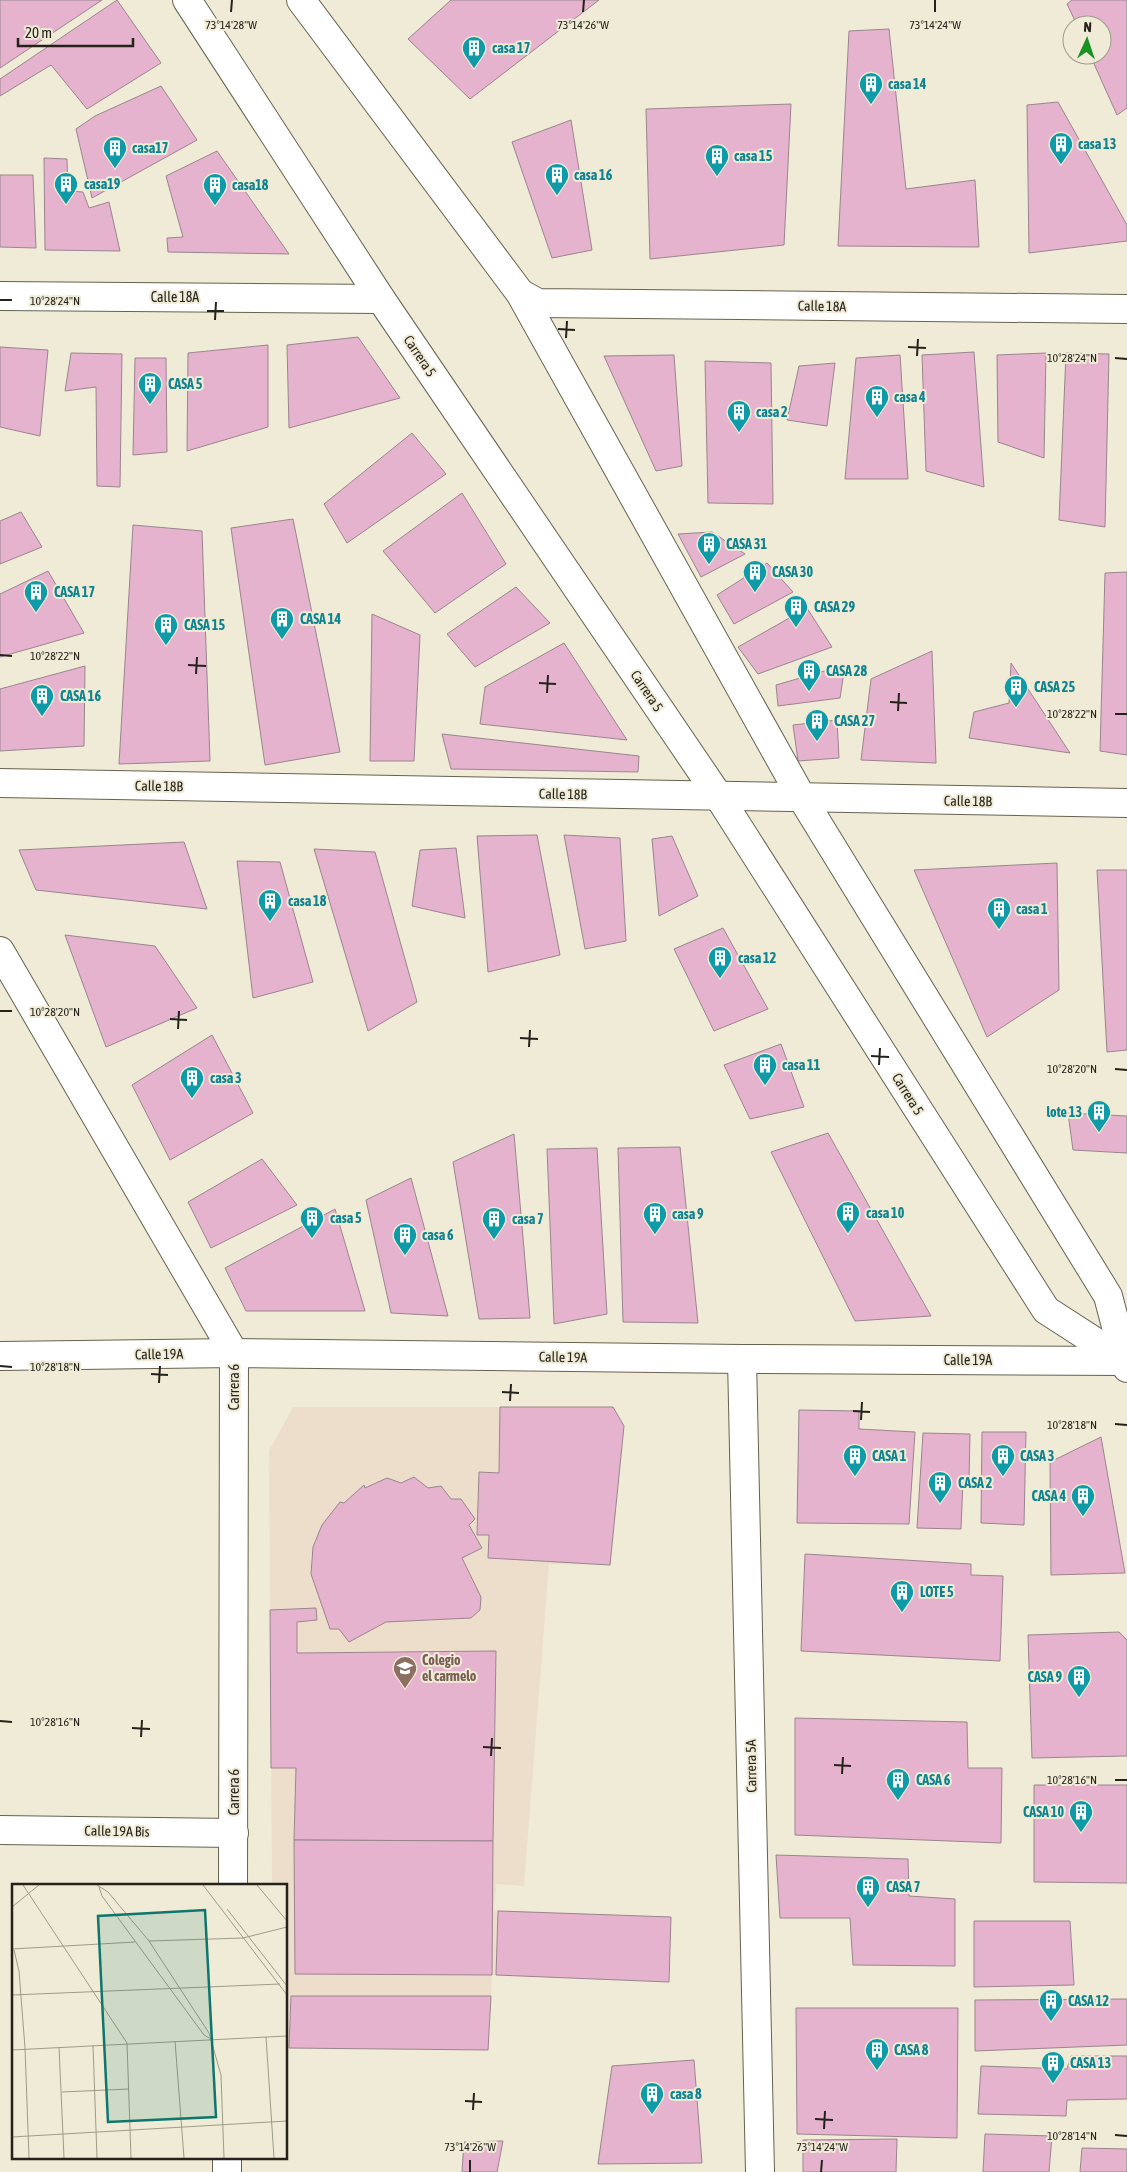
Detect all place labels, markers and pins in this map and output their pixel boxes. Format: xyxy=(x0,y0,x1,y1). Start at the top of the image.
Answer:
building icon: casa 17 xyxy=(461,35,487,69)
place label: casa 17 xyxy=(492,40,530,56)
building icon: casa 14 xyxy=(858,71,884,105)
place label: casa 14 xyxy=(888,76,927,92)
building icon: casa 13 xyxy=(1048,131,1074,165)
building icon: casa17 xyxy=(102,135,128,169)
place label: casa 13 xyxy=(1078,136,1116,152)
place label: casa17 xyxy=(132,140,168,156)
building icon: casa 15 xyxy=(704,143,730,177)
place label: casa 15 xyxy=(734,148,773,164)
building icon: casa 16 xyxy=(544,162,570,196)
place label: casa 16 xyxy=(574,167,613,183)
building icon: casa19 xyxy=(53,171,79,205)
building icon: casa18 xyxy=(202,172,228,206)
place label: casa19 xyxy=(84,176,121,192)
place label: casa18 xyxy=(232,177,269,193)
building icon: CASA 5 xyxy=(137,371,163,405)
place label: CASA 5 xyxy=(168,376,203,392)
building icon: casa 4 xyxy=(864,384,890,418)
place label: casa 4 xyxy=(894,389,926,405)
building icon: casa 2 xyxy=(726,399,752,433)
place label: casa 2 xyxy=(756,404,788,420)
building icon: CASA 31 xyxy=(696,531,722,565)
place label: CASA 31 xyxy=(726,536,767,552)
building icon: CASA 30 xyxy=(742,559,768,593)
place label: CASA 30 xyxy=(772,564,813,580)
building icon: CASA 17 xyxy=(23,579,49,613)
place label: CASA 17 xyxy=(54,584,95,600)
building icon: CASA 29 xyxy=(783,594,809,628)
place label: CASA 29 xyxy=(814,599,855,615)
building icon: CASA 14 xyxy=(269,606,295,640)
place label: CASA 14 xyxy=(300,611,341,627)
building icon: CASA 15 xyxy=(153,612,179,646)
place label: CASA 15 xyxy=(184,617,225,633)
building icon: CASA 28 xyxy=(796,658,822,692)
place label: CASA 28 xyxy=(826,663,867,679)
building icon: CASA 25 xyxy=(1003,674,1029,708)
place label: CASA 25 xyxy=(1034,679,1075,695)
building icon: CASA 16 xyxy=(29,683,55,717)
place label: CASA 16 xyxy=(60,688,101,704)
building icon: CASA 27 xyxy=(804,708,830,742)
place label: CASA 27 xyxy=(834,713,875,729)
building icon: casa 18 xyxy=(257,888,283,922)
place label: casa 18 xyxy=(288,893,327,909)
building icon: casa 1 xyxy=(986,896,1012,930)
place label: casa 1 xyxy=(1016,901,1048,917)
building icon: casa 12 xyxy=(707,945,733,979)
place label: casa 12 xyxy=(738,950,777,966)
building icon: casa 11 xyxy=(752,1052,778,1086)
place label: casa 11 xyxy=(782,1057,821,1073)
building icon: casa 3 xyxy=(179,1065,205,1099)
place label: casa 3 xyxy=(210,1070,242,1086)
building icon: lote 13 xyxy=(1086,1099,1112,1133)
place label: lote 13 xyxy=(1047,1104,1082,1120)
building icon: casa 10 xyxy=(835,1200,861,1234)
building icon: casa 9 xyxy=(642,1201,668,1235)
building icon: casa 5 xyxy=(299,1205,325,1239)
place label: casa 10 xyxy=(866,1205,905,1221)
building icon: casa 7 xyxy=(481,1206,507,1240)
place label: casa 9 xyxy=(672,1206,704,1222)
place label: casa 5 xyxy=(330,1210,362,1226)
place label: casa 7 xyxy=(512,1211,544,1227)
building icon: casa 6 xyxy=(392,1222,418,1256)
place label: casa 6 xyxy=(422,1227,454,1243)
building icon: CASA 1 xyxy=(842,1443,868,1477)
building icon: CASA 3 xyxy=(990,1443,1016,1477)
place label: CASA 1 xyxy=(872,1448,907,1464)
place label: CASA 3 xyxy=(1020,1448,1054,1464)
building icon: CASA 2 xyxy=(927,1470,953,1504)
place label: CASA 2 xyxy=(958,1475,993,1491)
building icon: CASA 4 xyxy=(1070,1483,1096,1517)
place label: CASA 4 xyxy=(1032,1488,1066,1504)
building icon: LOTE 5 xyxy=(889,1579,915,1613)
place label: LOTE 5 xyxy=(920,1584,954,1600)
place label: Colegio el carmelo xyxy=(422,1652,477,1684)
school or university icon: Colegio el carmelo xyxy=(392,1655,418,1689)
building icon: CASA 9 xyxy=(1066,1664,1092,1698)
place label: CASA 9 xyxy=(1028,1669,1062,1685)
building icon: CASA 6 xyxy=(885,1767,911,1801)
place label: CASA 6 xyxy=(916,1772,951,1788)
building icon: CASA 10 xyxy=(1068,1799,1094,1833)
place label: CASA 10 xyxy=(1023,1804,1064,1820)
building icon: CASA 7 xyxy=(855,1874,881,1908)
place label: CASA 7 xyxy=(886,1879,920,1895)
building icon: CASA 12 xyxy=(1038,1988,1064,2022)
place label: CASA 12 xyxy=(1068,1993,1109,2009)
building icon: CASA 8 xyxy=(864,2037,890,2071)
place label: CASA 8 xyxy=(894,2042,929,2058)
building icon: CASA 13 xyxy=(1040,2050,1066,2084)
place label: CASA 13 xyxy=(1070,2055,1111,2071)
building icon: casa 8 xyxy=(639,2081,665,2115)
place label: casa 8 xyxy=(670,2086,702,2102)

